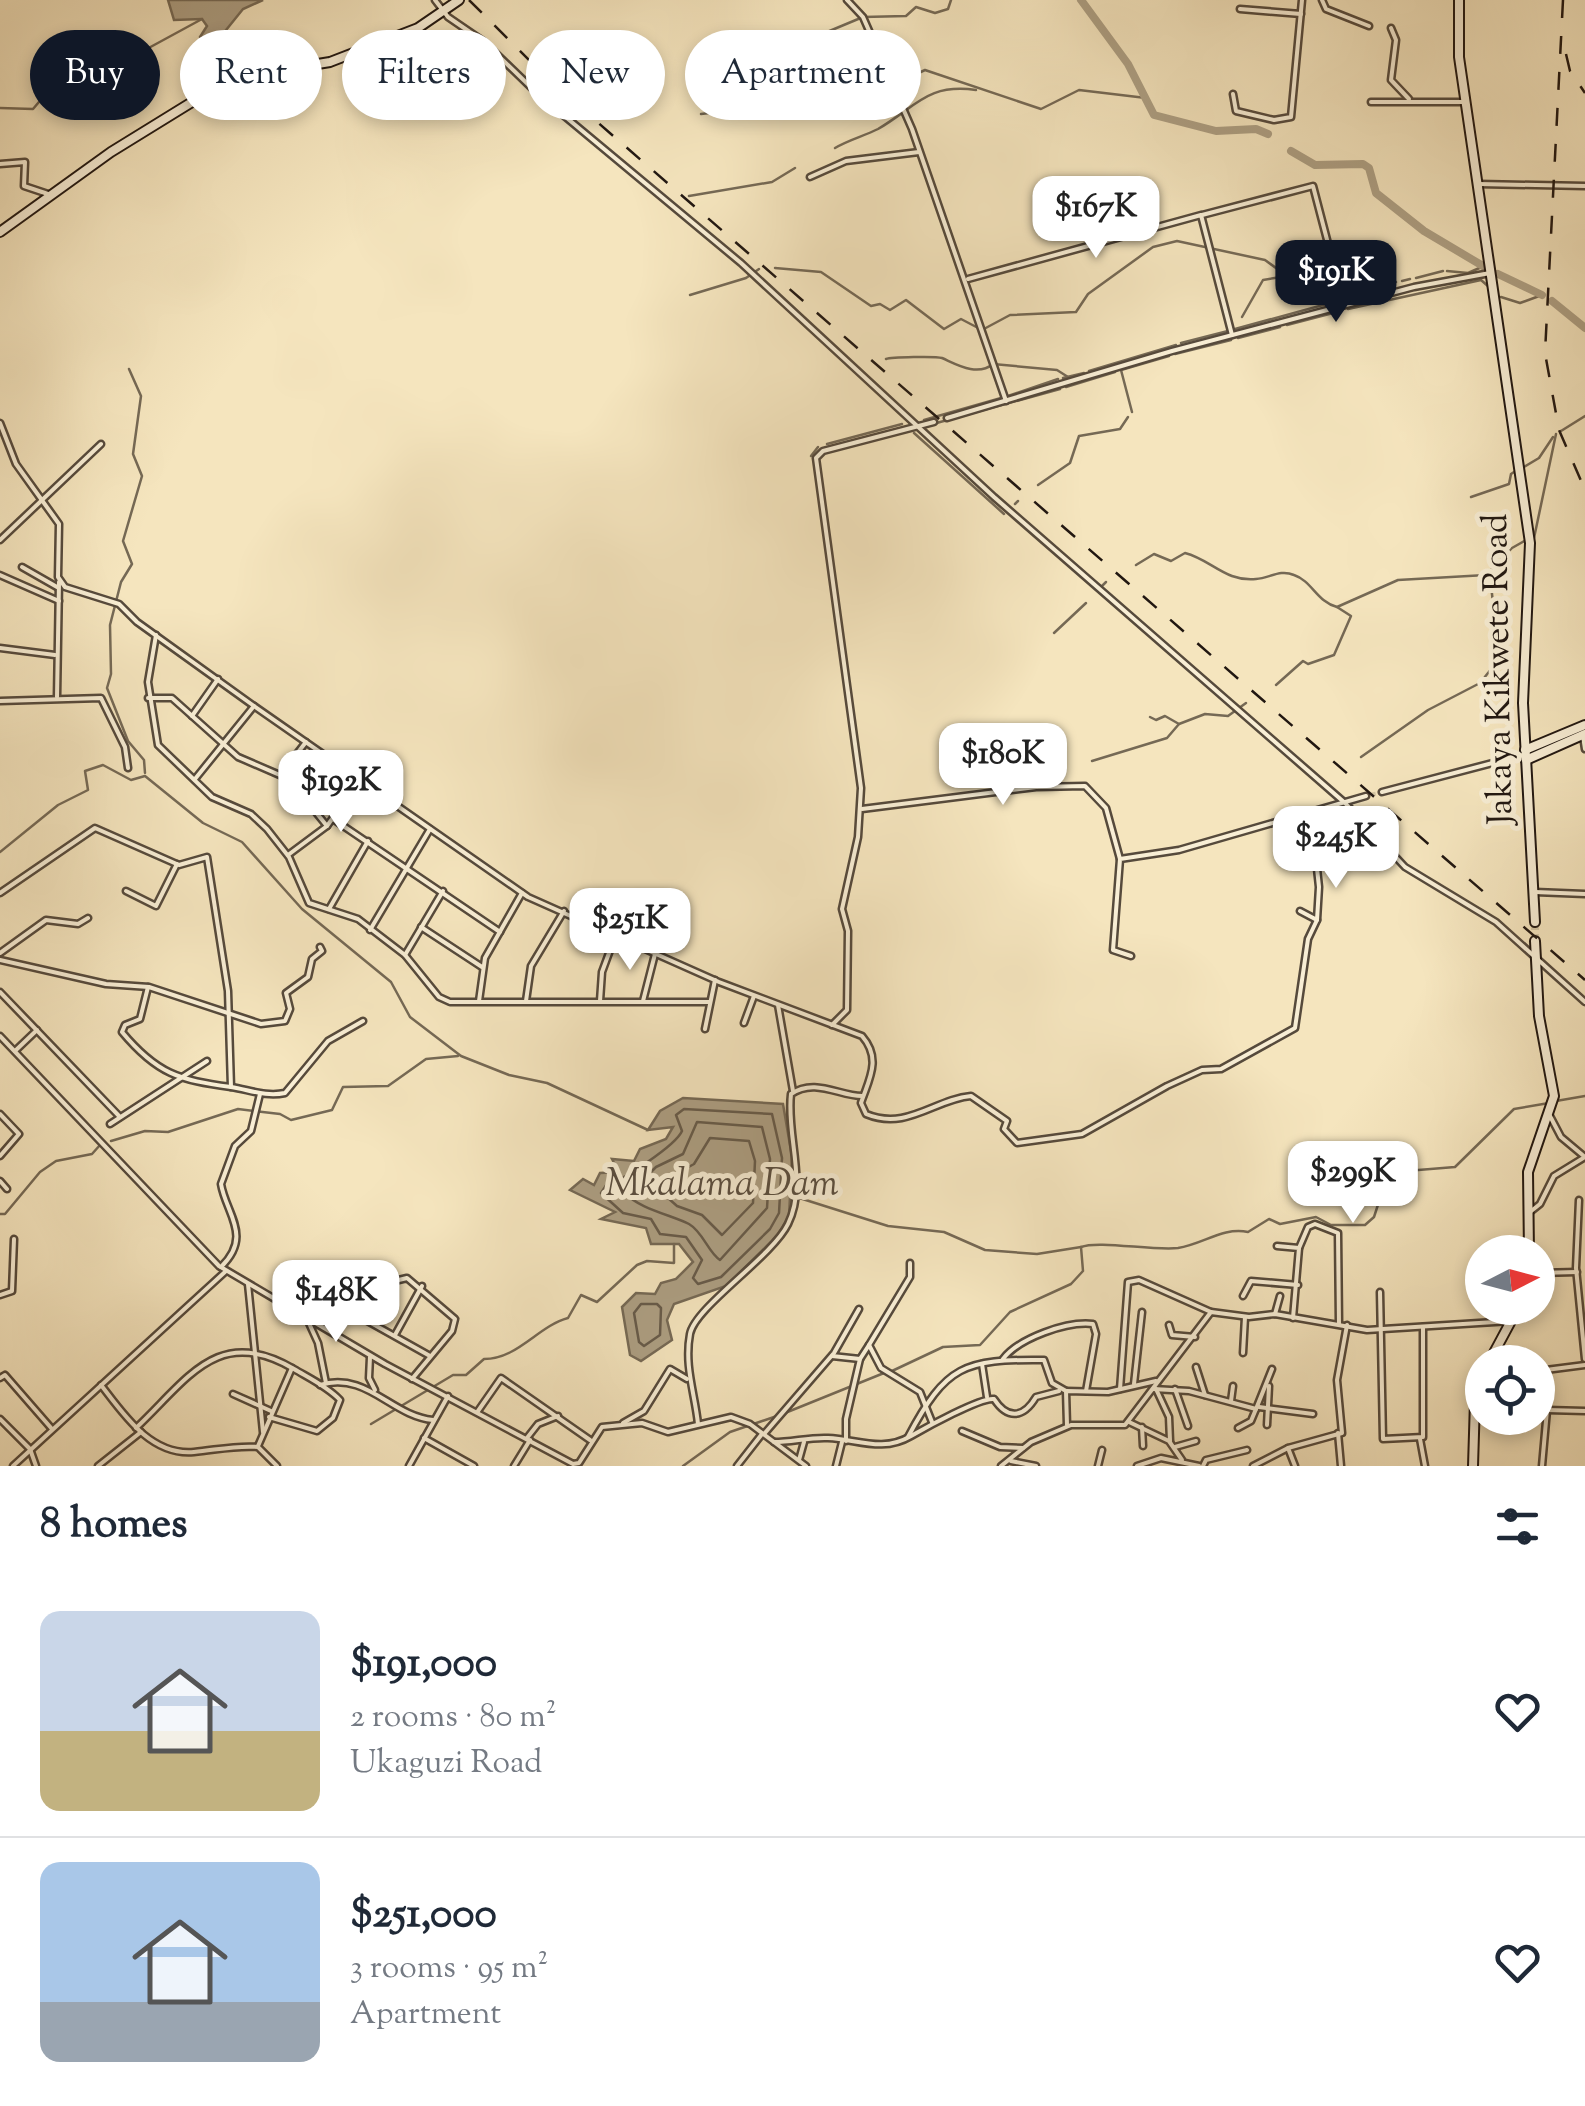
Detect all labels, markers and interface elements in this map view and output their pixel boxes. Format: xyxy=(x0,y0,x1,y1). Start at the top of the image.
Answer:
chip: Buy xyxy=(30,30,160,120)
chip: Rent xyxy=(180,30,322,120)
chip: Filters xyxy=(342,30,506,120)
chip: New xyxy=(526,30,665,120)
chip: Apartment xyxy=(685,30,921,120)
pin: $167K xyxy=(1026,176,1166,261)
text: $167K xyxy=(1054,185,1138,231)
pin: $191K xyxy=(1266,240,1406,325)
text: $191K xyxy=(1297,249,1375,295)
street label: Jakaya Kikwete Road xyxy=(1472,513,1528,827)
pin: $180K xyxy=(933,723,1073,808)
text: $180K xyxy=(961,732,1045,778)
pin: $192K xyxy=(271,750,411,835)
text: $192K xyxy=(300,759,382,805)
pin: $245K xyxy=(1266,806,1406,891)
text: $245K xyxy=(1295,815,1377,861)
pin: $251K xyxy=(560,888,700,973)
text: $251K xyxy=(591,897,669,943)
pin: $299K xyxy=(1283,1141,1423,1226)
text: $299K xyxy=(1310,1150,1396,1196)
water label: Mkalama Dam xyxy=(605,1159,839,1213)
north arrow xyxy=(1465,1235,1555,1325)
map controls xyxy=(1465,1235,1555,1435)
pin: $148K xyxy=(266,1260,406,1345)
text: $148K xyxy=(294,1269,378,1315)
button: locate xyxy=(1465,1345,1555,1435)
text: 8 homes xyxy=(40,1496,188,1556)
icon: filters xyxy=(1490,1499,1545,1554)
text: $191,000 xyxy=(350,1635,497,1695)
icon: home xyxy=(120,1651,240,1771)
icon: heart xyxy=(1490,1684,1545,1739)
text: 2 rooms · 80 m² xyxy=(350,1695,557,1741)
text: Ukaguzi Road xyxy=(350,1741,542,1787)
text: $251,000 xyxy=(350,1886,497,1946)
icon: home xyxy=(120,1902,240,2022)
icon: heart xyxy=(1490,1935,1545,1990)
text: 3 rooms · 95 m² xyxy=(350,1946,548,1992)
text: Apartment xyxy=(350,1992,501,2038)

